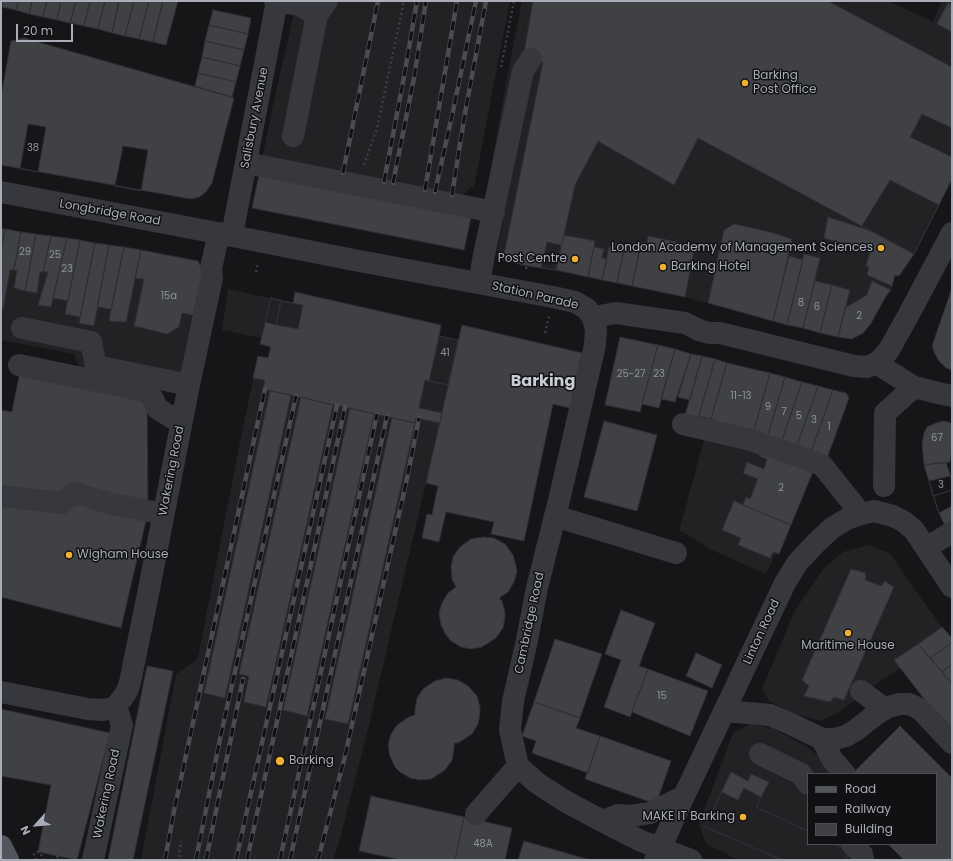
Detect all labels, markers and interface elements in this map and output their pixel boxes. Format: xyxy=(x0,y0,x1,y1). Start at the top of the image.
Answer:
scale bar xyxy=(18,16,75,42)
text: 20 m xyxy=(23,22,53,39)
street label: Salisbury Avenue xyxy=(238,66,272,170)
place label: Barking Post Office xyxy=(753,69,816,97)
marker: Barking Post Office xyxy=(740,78,750,88)
house number: 38 xyxy=(27,142,39,154)
street label: Longbridge Road xyxy=(58,197,162,229)
place label: London Academy of Management Sciences xyxy=(611,241,873,255)
marker: London Academy of Management Sciences xyxy=(876,243,886,253)
house number: 29 xyxy=(19,246,31,258)
house number: 25 xyxy=(49,249,61,261)
place label: Post Centre xyxy=(498,252,567,266)
marker: Post Centre xyxy=(570,254,580,264)
place label: Barking Hotel xyxy=(671,260,750,274)
marker: Barking Hotel xyxy=(658,262,668,272)
house number: 23 xyxy=(61,263,73,275)
street label: Station Parade xyxy=(490,279,580,313)
house number: 15a xyxy=(161,290,177,302)
house number: 8 xyxy=(798,297,804,309)
house number: 6 xyxy=(814,301,820,313)
house number: 2 xyxy=(856,310,862,322)
house number: 41 xyxy=(440,347,450,359)
house number: 25-27 xyxy=(617,368,645,380)
house number: 23 xyxy=(653,368,665,380)
district label: Barking xyxy=(511,372,575,392)
house number: 11-13 xyxy=(731,390,751,402)
house number: 9 xyxy=(765,401,771,413)
house number: 7 xyxy=(781,406,787,418)
house number: 5 xyxy=(796,410,802,422)
house number: 3 xyxy=(811,414,817,426)
house number: 1 xyxy=(827,421,831,433)
street label: Wakering Road xyxy=(156,425,188,517)
house number: 67 xyxy=(931,432,943,444)
house number: 3 xyxy=(938,479,944,491)
house number: 2 xyxy=(778,482,784,494)
place label: Wigham House xyxy=(77,548,168,562)
marker: Wigham House xyxy=(64,550,74,560)
street label: Cambridge Road xyxy=(512,571,548,675)
street label: Linton Road xyxy=(741,597,783,667)
marker: Maritime House xyxy=(843,628,853,638)
place label: Maritime House xyxy=(801,639,895,653)
house number: 15 xyxy=(657,690,667,702)
street label: Wakering Road xyxy=(90,748,124,840)
place label: Barking xyxy=(289,754,334,768)
marker: Barking xyxy=(274,755,286,767)
legend xyxy=(807,773,937,845)
text: Road xyxy=(845,780,876,797)
text: Railway xyxy=(845,800,891,817)
north arrow xyxy=(16,805,56,845)
place label: MAKE IT Barking xyxy=(643,810,735,824)
marker: MAKE IT Barking xyxy=(738,812,748,822)
text: Building xyxy=(845,820,893,837)
text: N xyxy=(16,823,34,838)
house number: 48A xyxy=(473,838,493,850)

